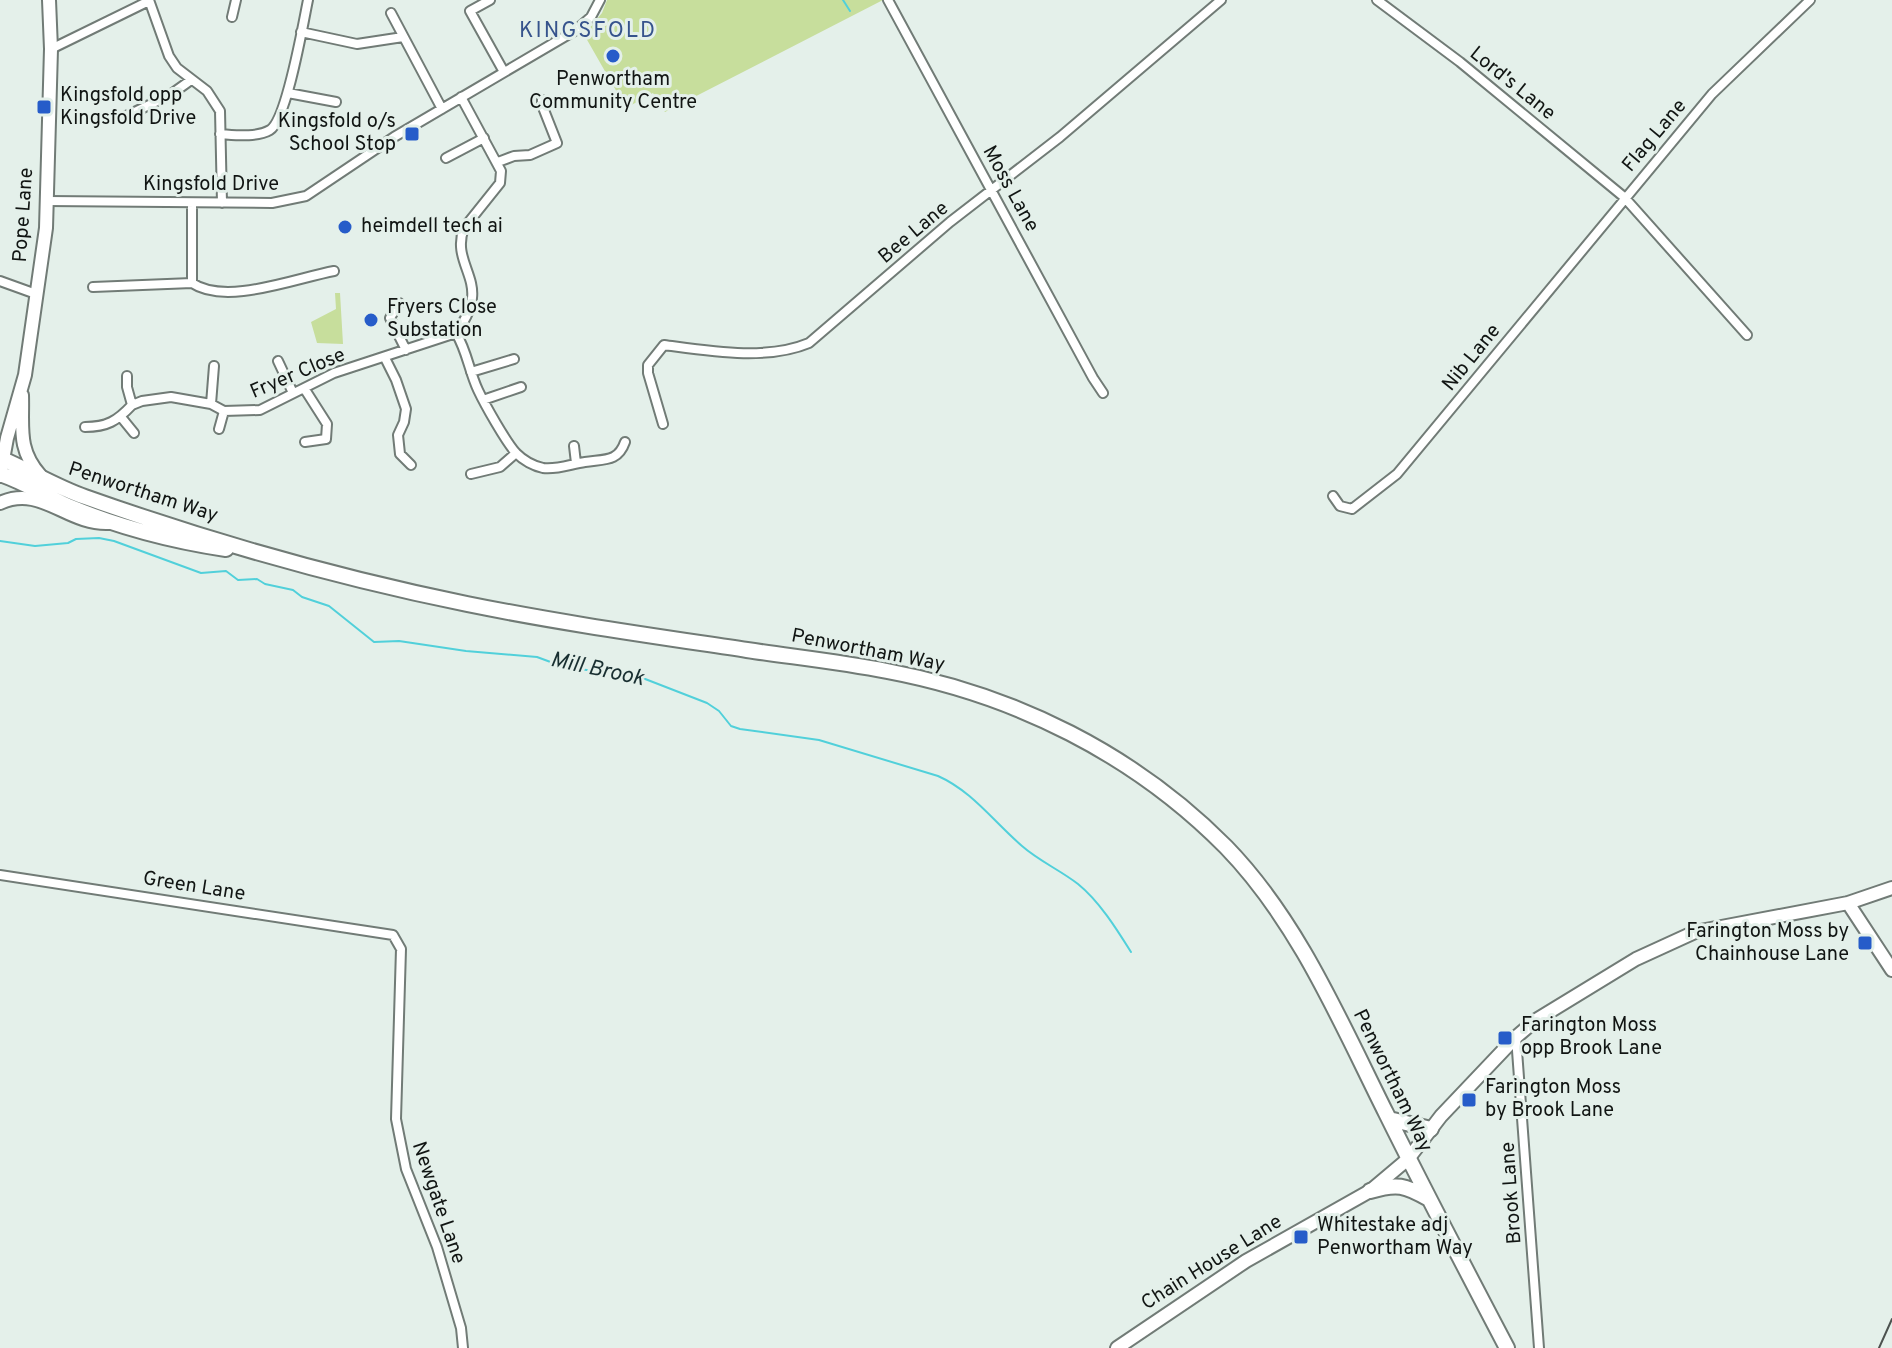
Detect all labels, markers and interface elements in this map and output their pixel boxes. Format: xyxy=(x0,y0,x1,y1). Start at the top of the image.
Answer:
district label: KINGSFOLD xyxy=(519,18,657,45)
street label: Lord's Lane xyxy=(1464,41,1560,127)
marker: Penwortham Community Centre xyxy=(604,47,622,65)
place label: Penwortham Community Centre xyxy=(529,67,697,116)
place label: Kingsfold opp Kingsfold Drive xyxy=(60,83,196,132)
street label: Flag Lane xyxy=(1617,94,1693,178)
marker: Kingsfold opp Kingsfold Drive xyxy=(35,98,53,116)
place label: Kingsfold o/s School Stop xyxy=(278,109,396,158)
marker: Kingsfold o/s School Stop xyxy=(403,125,421,143)
street label: Moss Lane xyxy=(976,141,1044,237)
street label: Pope Lane xyxy=(8,167,40,263)
street label: Kingsfold Drive xyxy=(143,172,279,198)
street label: Bee Lane xyxy=(873,196,955,270)
place label: heimdell tech ai xyxy=(361,214,503,240)
marker: heimdell tech ai xyxy=(336,218,354,236)
place label: Fryers Close Substation xyxy=(387,295,497,344)
marker: Fryers Close Substation xyxy=(362,311,380,329)
street label: Nib Lane xyxy=(1437,319,1507,397)
street label: Fryer Close xyxy=(247,342,349,406)
street label: Penwortham Way xyxy=(65,457,221,529)
street label: Penwortham Way xyxy=(789,623,947,679)
water label: Mill Brook xyxy=(548,647,647,693)
street label: Green Lane xyxy=(141,866,247,908)
place label: Farington Moss by Chainhouse Lane xyxy=(1686,919,1849,968)
marker: Farington Moss by Chainhouse Lane xyxy=(1856,934,1874,952)
street label: Penwortham Way xyxy=(1346,1005,1438,1157)
place label: Farington Moss opp Brook Lane xyxy=(1521,1013,1662,1062)
marker: Farington Moss opp Brook Lane xyxy=(1496,1029,1514,1047)
place label: Farington Moss by Brook Lane xyxy=(1485,1075,1621,1124)
marker: Farington Moss by Brook Lane xyxy=(1460,1091,1478,1109)
street label: Newgate Lane xyxy=(405,1138,471,1268)
street label: Brook Lane xyxy=(1495,1141,1529,1245)
street label: Chain House Lane xyxy=(1137,1209,1287,1317)
place label: Whitestake adj Penwortham Way xyxy=(1317,1213,1473,1262)
marker: Whitestake adj Penwortham Way xyxy=(1292,1228,1310,1246)

